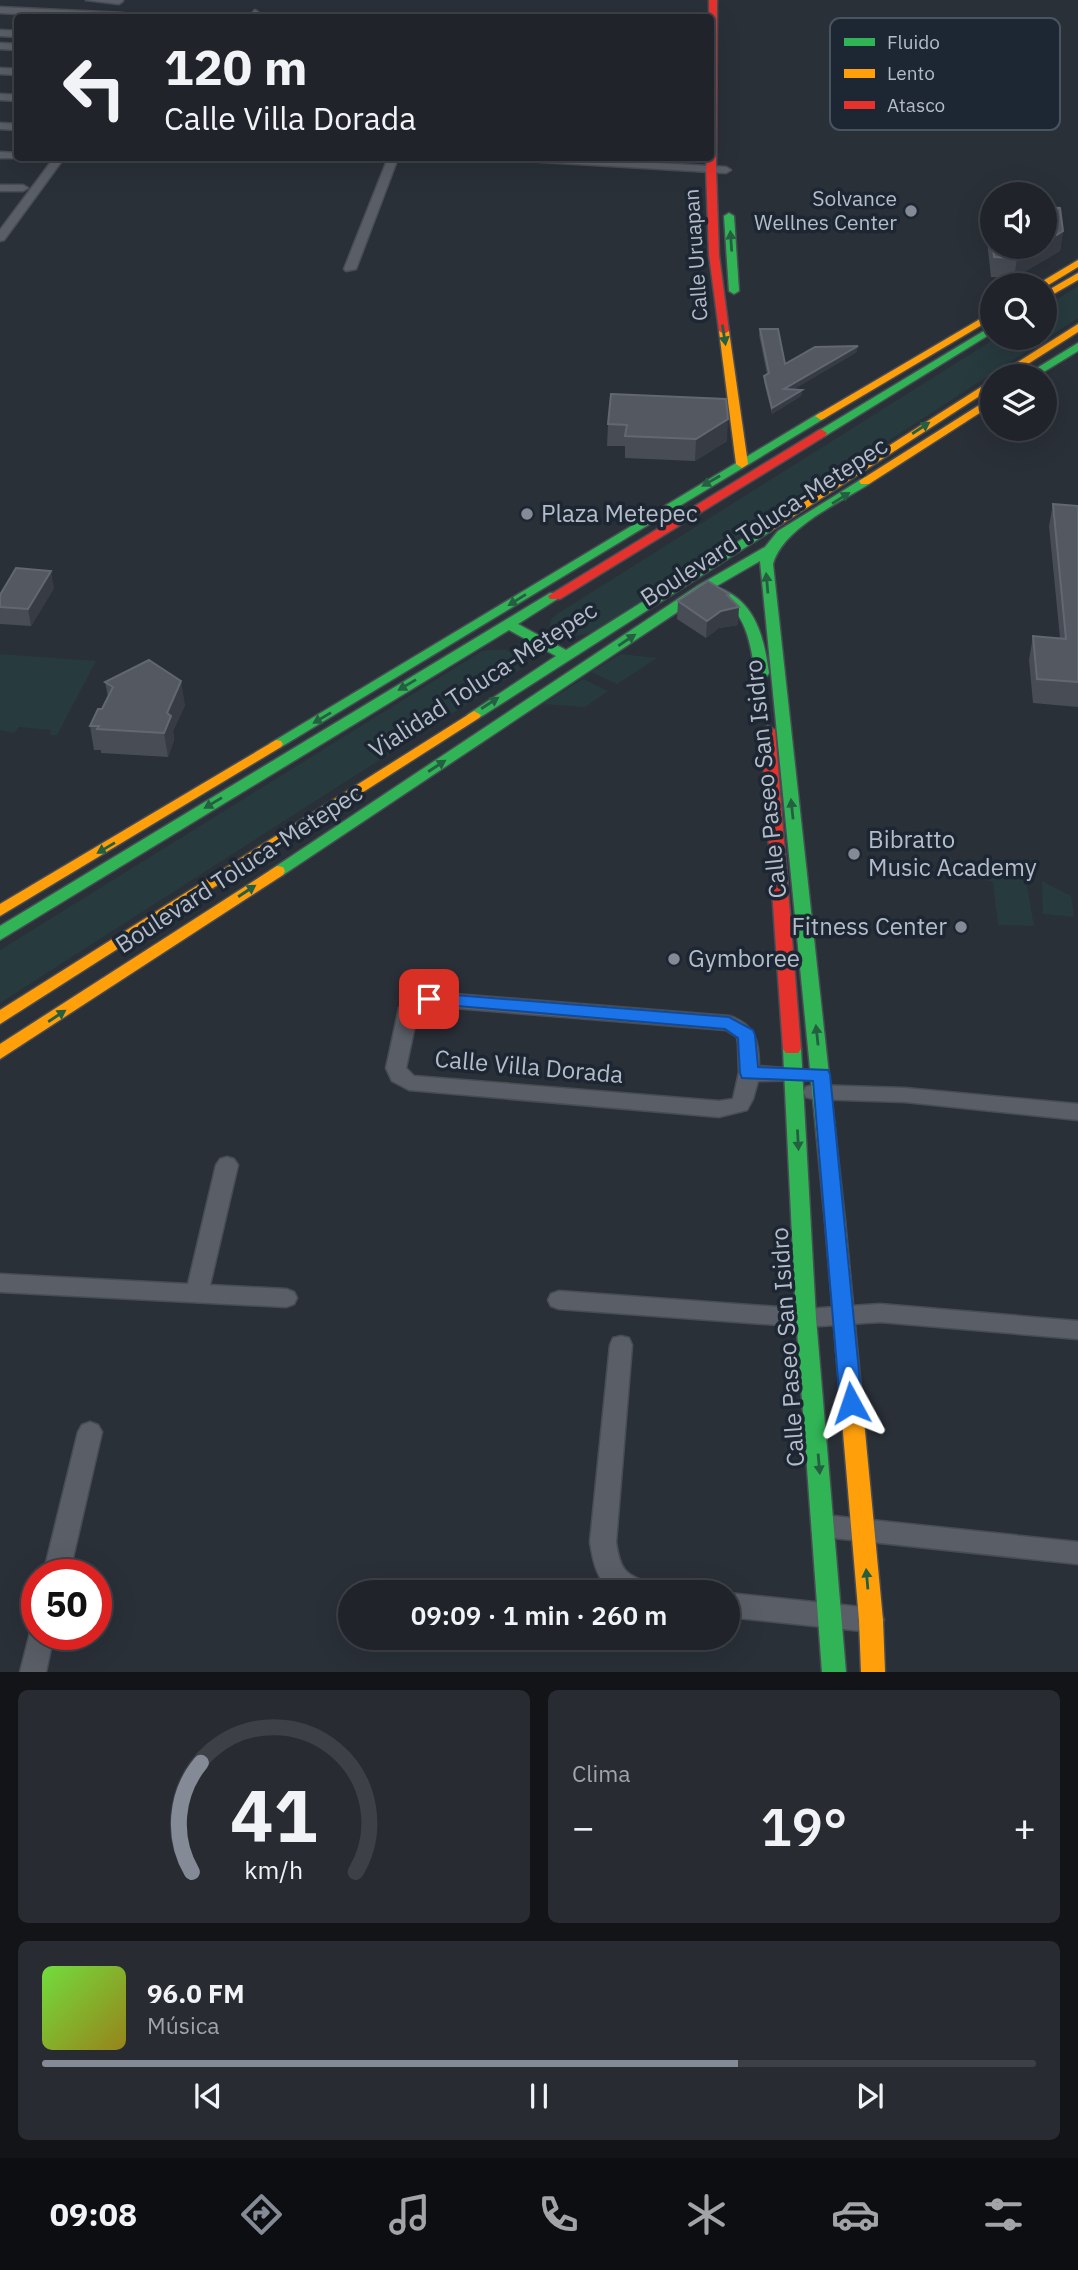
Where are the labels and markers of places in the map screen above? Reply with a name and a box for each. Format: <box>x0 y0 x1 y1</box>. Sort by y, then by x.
place label: Solvance Wellnes Center <box>754 184 897 236</box>
marker: Solvance Wellnes Center <box>903 203 919 219</box>
place label: Plaza Metepec <box>541 497 698 529</box>
marker: Plaza Metepec <box>519 506 535 522</box>
place label: Bibratto Music Academy <box>868 823 1037 883</box>
marker: Bibratto Music Academy <box>846 846 862 862</box>
place label: Fitness Center <box>791 910 947 942</box>
marker: Fitness Center <box>953 919 969 935</box>
place label: Gymboree <box>688 942 800 974</box>
marker: Gymboree <box>666 951 682 967</box>
pin <box>399 969 459 1029</box>

